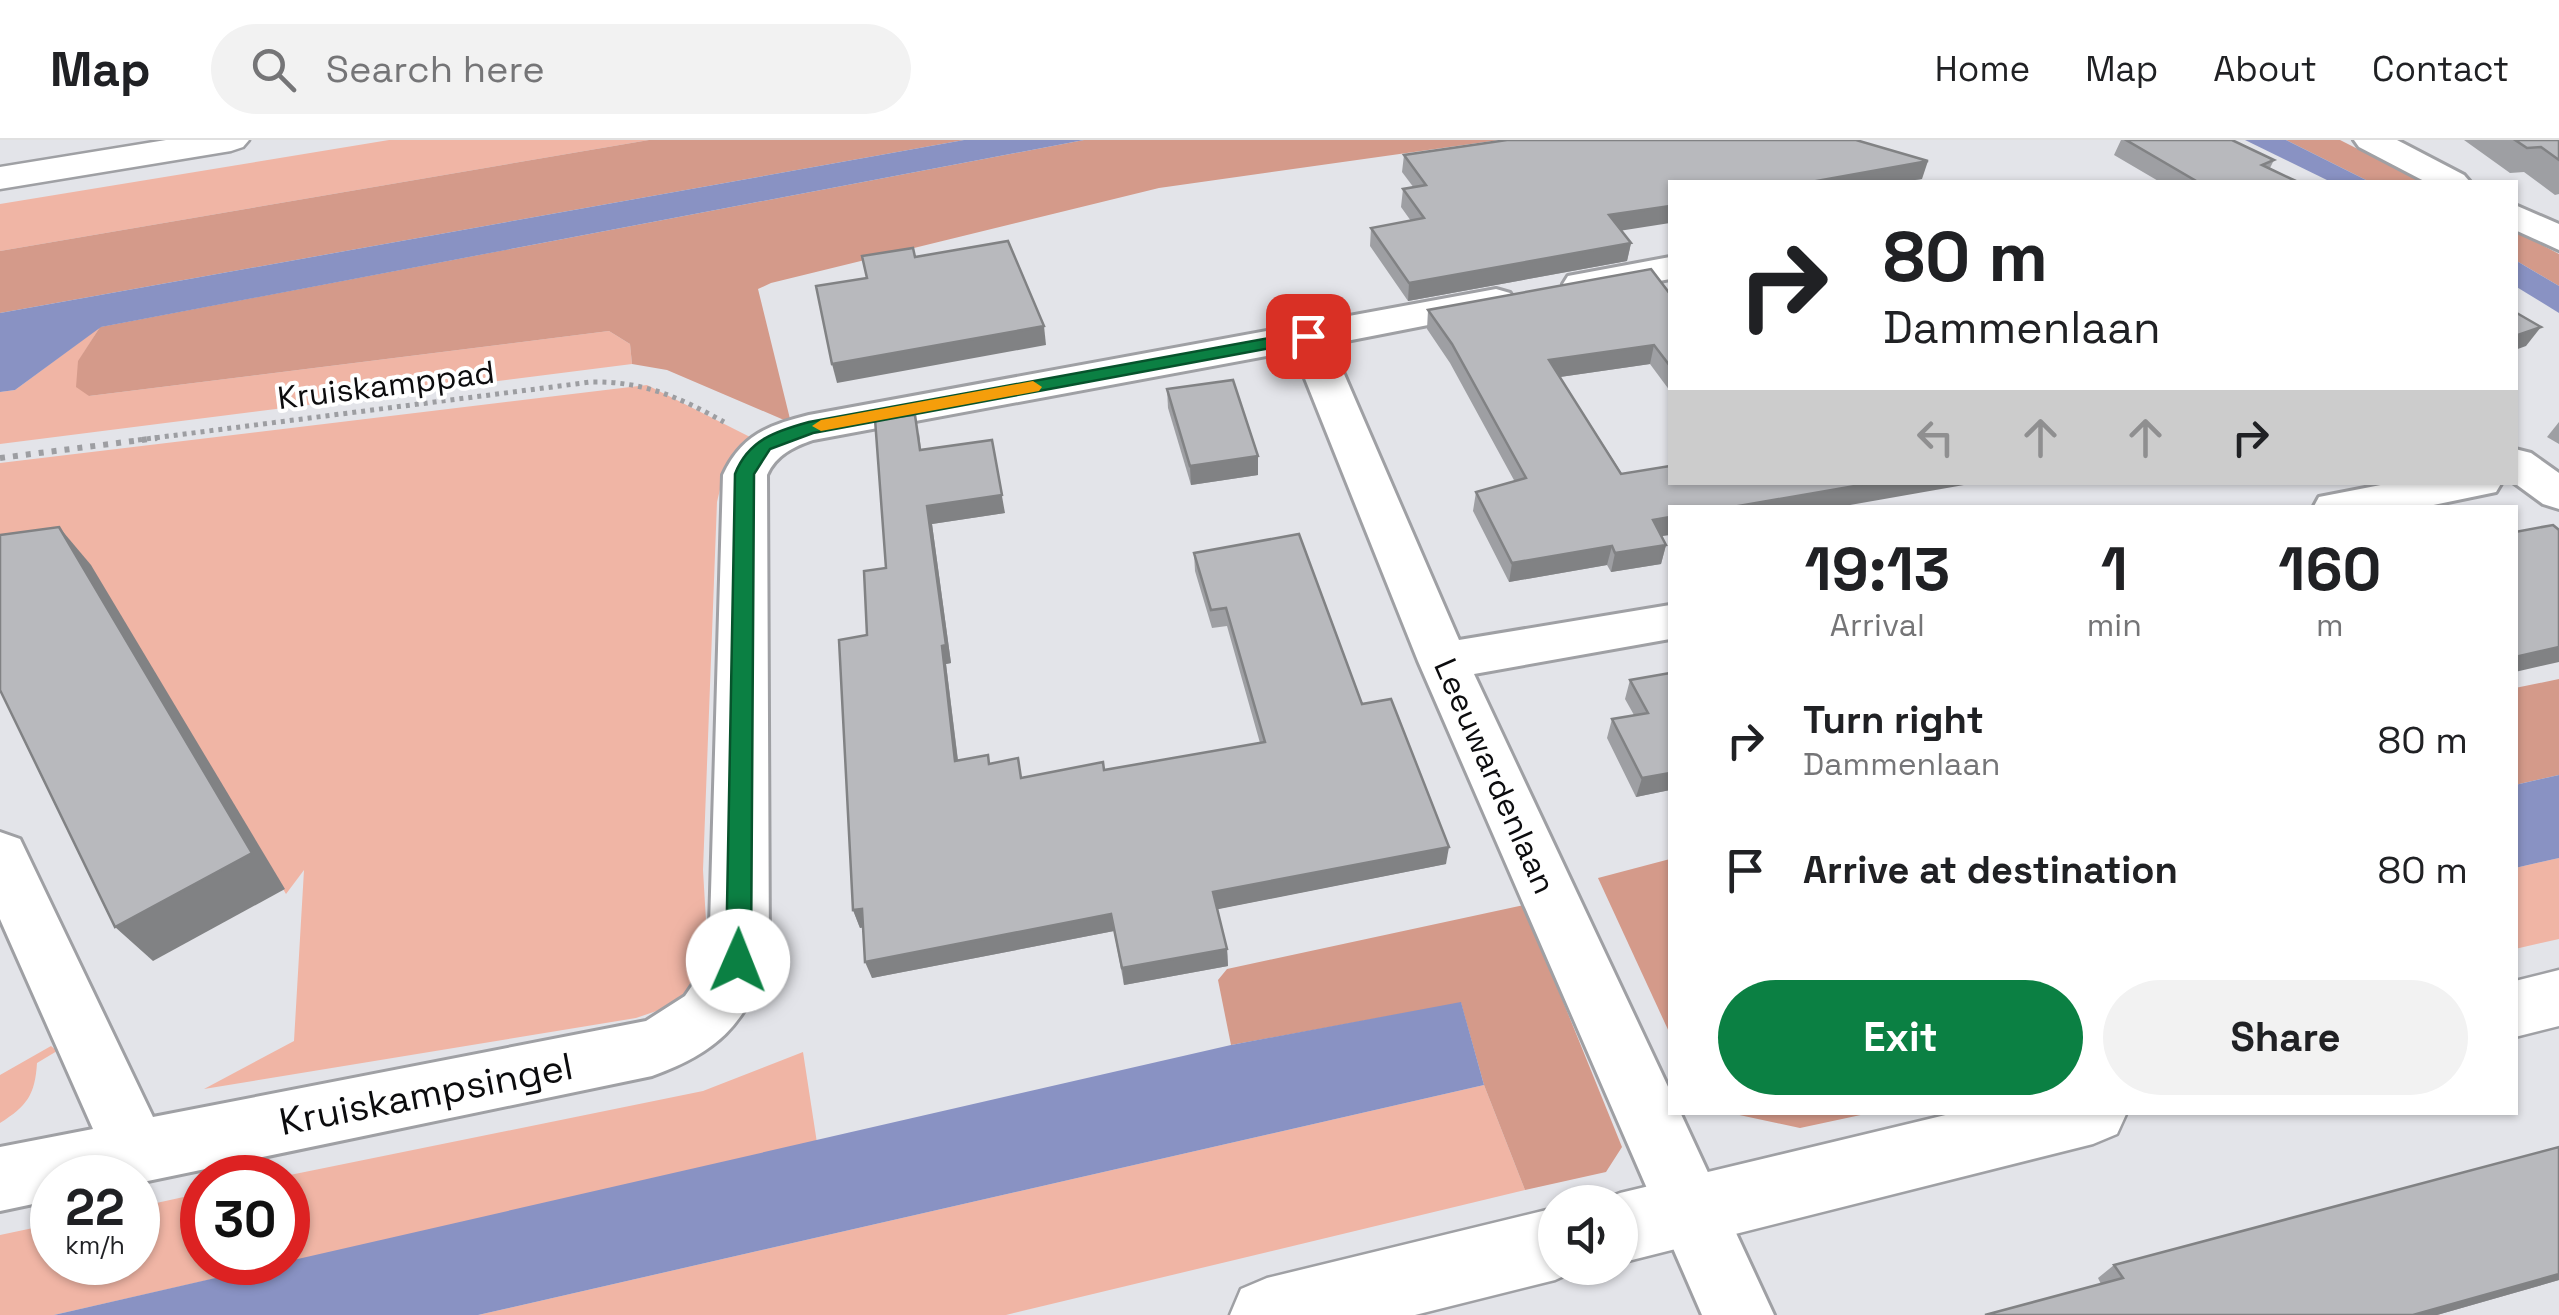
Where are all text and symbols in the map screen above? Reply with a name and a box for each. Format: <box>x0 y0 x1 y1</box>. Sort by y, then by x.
search box <box>211 24 911 114</box>
text: Map <box>50 39 151 100</box>
icon: search <box>246 42 301 97</box>
text: Search here <box>326 45 545 93</box>
text: Home <box>1935 47 2030 91</box>
text: Map <box>2085 47 2158 91</box>
text: About <box>2213 47 2317 91</box>
text: Contact <box>2372 47 2509 91</box>
text: 80 m <box>1883 212 2048 301</box>
icon: right <box>1718 220 1848 350</box>
pin <box>1266 294 1351 379</box>
text: Dammenlaan <box>1883 299 2161 356</box>
icon: arrive <box>1281 309 1336 364</box>
street label: Kruiskamppad <box>275 352 497 418</box>
icon: left <box>1908 410 1963 465</box>
icon: ahead <box>2013 410 2068 465</box>
icon: ahead <box>2118 410 2173 465</box>
icon: right <box>2223 410 2278 465</box>
text: 19:13 <box>1805 531 1950 608</box>
text: 1 <box>2101 531 2128 608</box>
text: 160 <box>2278 531 2381 608</box>
text: Arrival <box>1830 605 1925 645</box>
text: min <box>2087 605 2142 645</box>
text: m <box>2316 605 2344 645</box>
street label: Leeuwardenlaan <box>1425 652 1565 900</box>
text: Turn right <box>1803 696 1984 744</box>
icon: right <box>1718 713 1773 768</box>
text: 80 m <box>2378 716 2468 764</box>
text: Dammenlaan <box>1803 744 2000 784</box>
icon: arrive <box>1718 843 1773 898</box>
text: Arrive at destination <box>1803 846 2178 894</box>
text: 80 m <box>2378 846 2468 894</box>
position arrow <box>686 909 790 1013</box>
button: Exit <box>1718 980 2083 1095</box>
button: Share <box>2103 980 2468 1095</box>
street label: Kruiskampsingel <box>275 1042 577 1146</box>
speed limit sign: 30 <box>180 1155 310 1285</box>
text: 22 <box>65 1176 125 1240</box>
map controls <box>1538 1185 1638 1285</box>
button: sound <box>1538 1185 1638 1285</box>
text: km/h <box>65 1229 125 1261</box>

